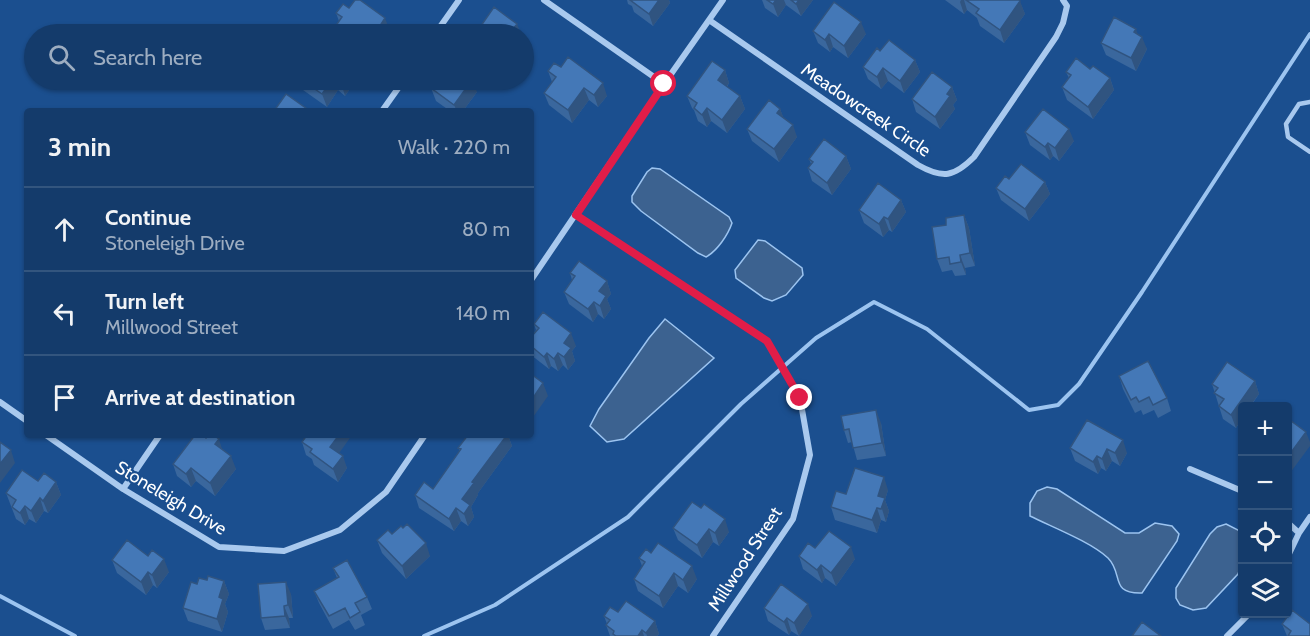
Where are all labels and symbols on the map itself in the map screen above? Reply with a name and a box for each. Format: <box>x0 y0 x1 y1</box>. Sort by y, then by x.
street label: Meadowcreek Circle <box>797 58 935 162</box>
route start <box>650 70 676 96</box>
route end <box>786 384 812 410</box>
street label: Stoneleigh Drive <box>111 456 231 540</box>
street label: Millwood Street <box>703 503 787 615</box>

